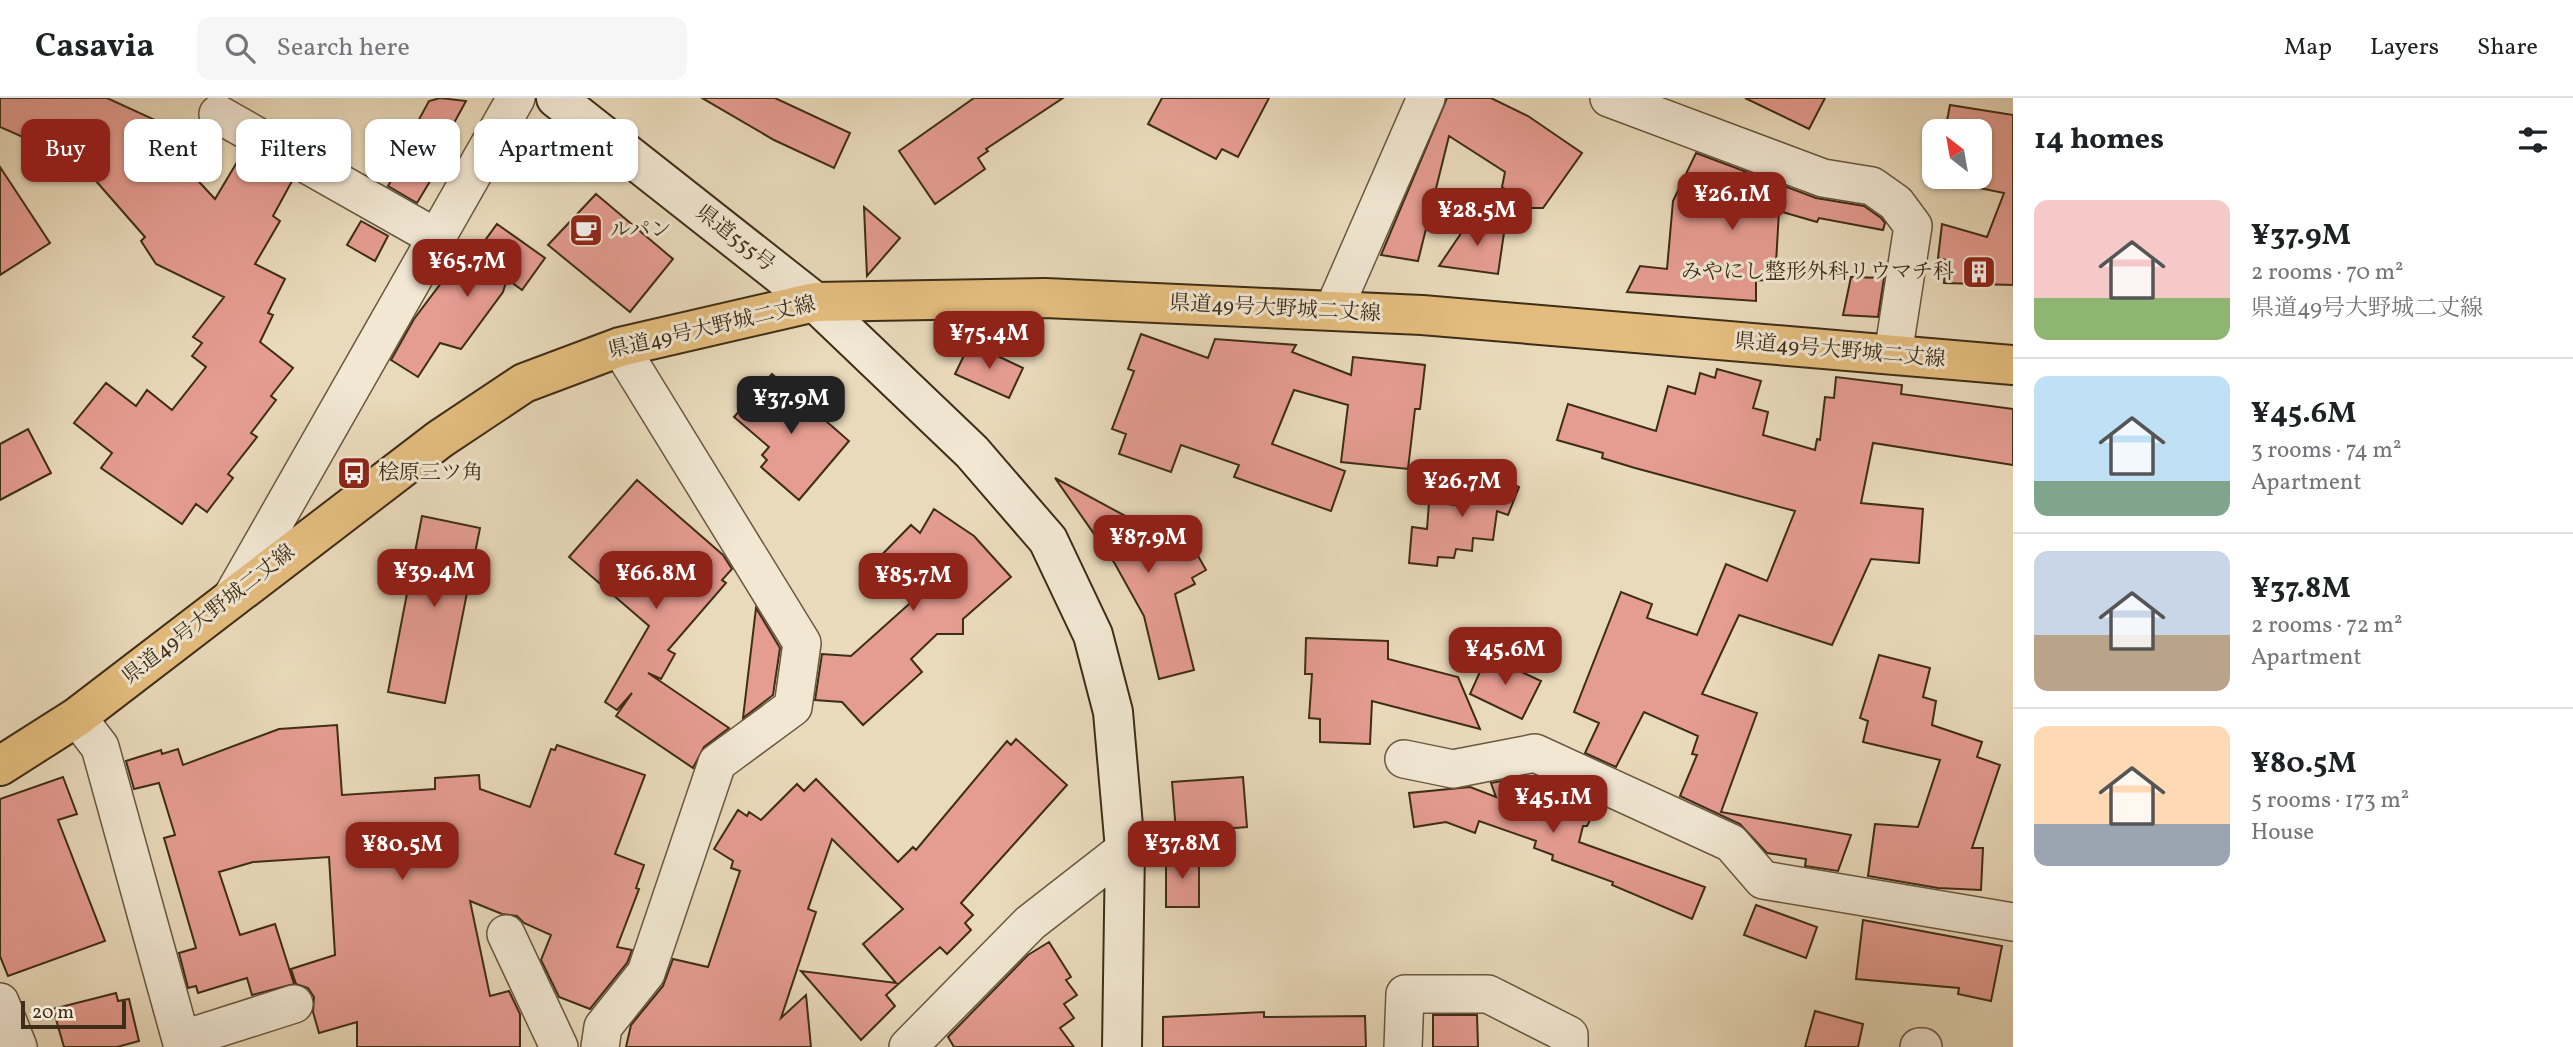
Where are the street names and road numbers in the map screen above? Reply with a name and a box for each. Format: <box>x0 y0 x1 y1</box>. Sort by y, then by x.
street label: 県道555号 <box>689 199 781 279</box>
street label: 県道49号大野城二丈線 <box>1168 289 1382 329</box>
street label: 県道49号大野城二丈線 <box>606 290 818 366</box>
street label: 県道49号大野城二丈線 <box>1733 327 1947 375</box>
street label: 県道49号大野城二丈線 <box>117 538 301 692</box>

